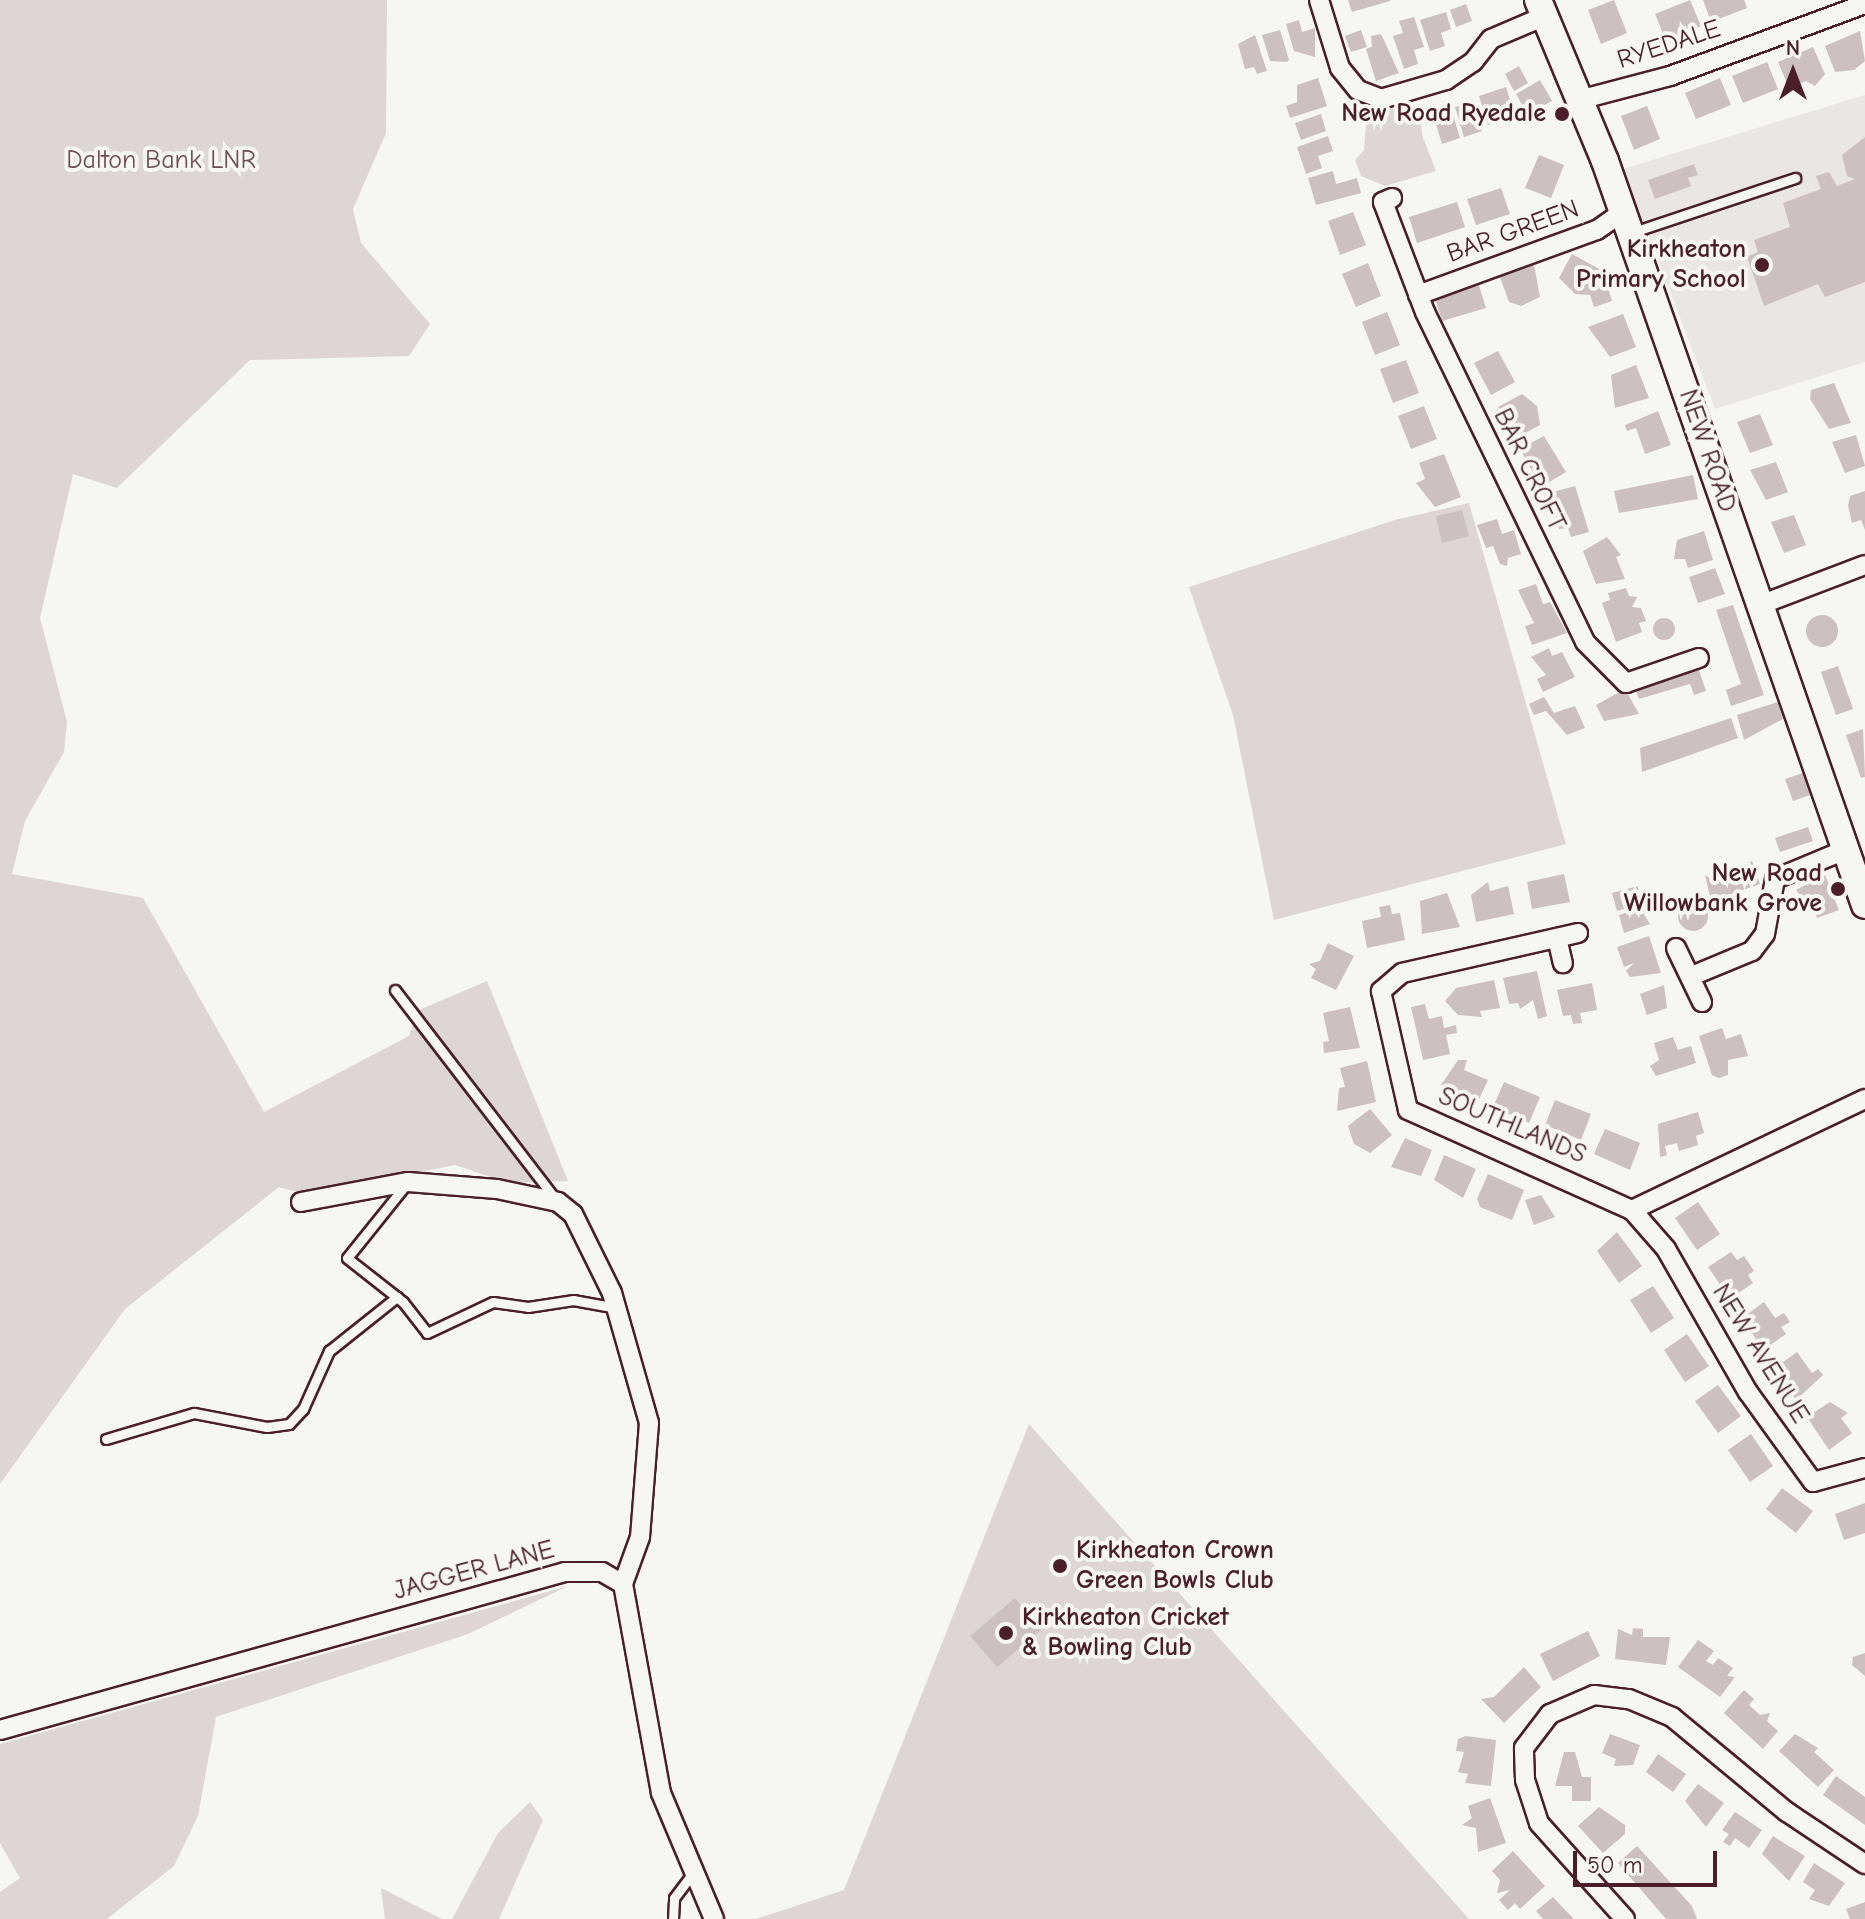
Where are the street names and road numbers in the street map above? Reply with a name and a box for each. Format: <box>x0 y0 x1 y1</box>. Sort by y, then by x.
street label: RYEDALE <box>1613 14 1725 76</box>
street label: BAR GREEN <box>1443 194 1583 270</box>
street label: NEW ROAD <box>1671 386 1743 516</box>
street label: BAR CROFT <box>1486 404 1572 536</box>
street label: SOUTHLANDS <box>1433 1081 1591 1171</box>
street label: NEW AVENUE <box>1705 1279 1815 1429</box>
street label: JAGGER LANE <box>390 1535 558 1607</box>

